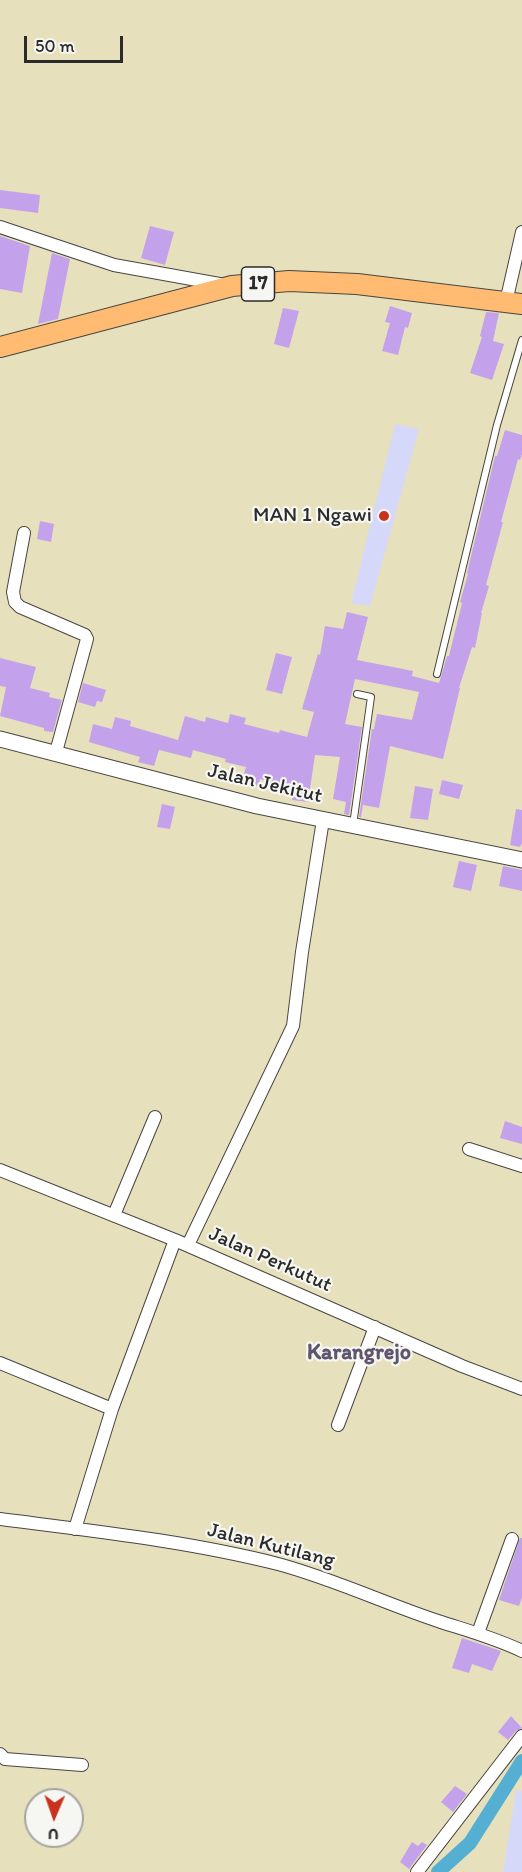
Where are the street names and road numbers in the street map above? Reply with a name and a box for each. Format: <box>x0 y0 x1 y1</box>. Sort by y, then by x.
road number: 17 <box>242 267 274 301</box>
street label: Jalan Jekitut <box>205 759 325 809</box>
street label: Jalan Perkutut <box>204 1222 336 1298</box>
street label: Jalan Kutilang <box>205 1518 337 1574</box>

